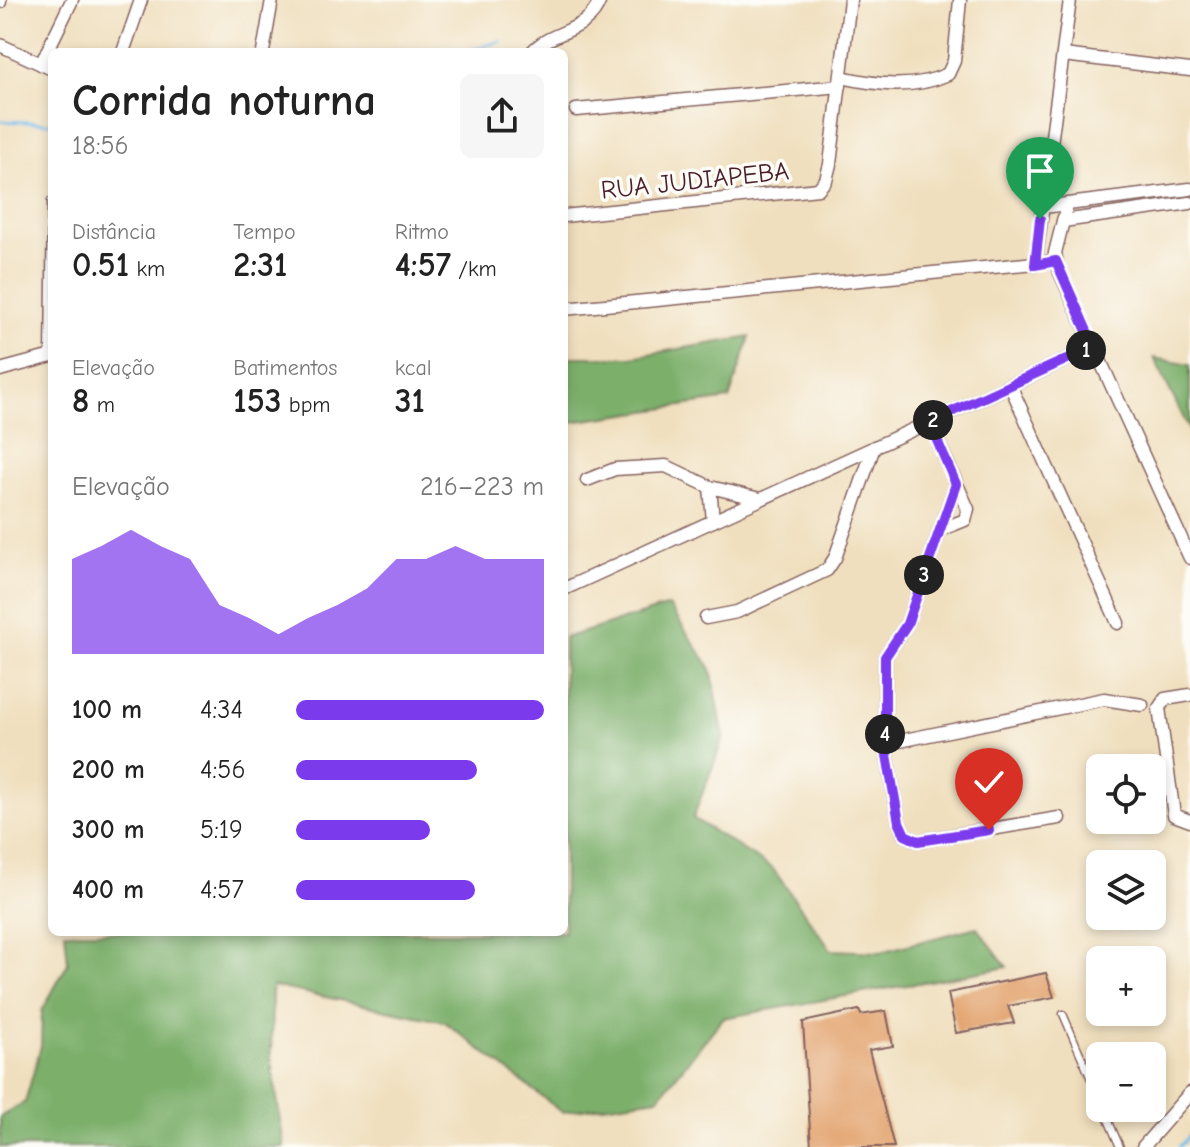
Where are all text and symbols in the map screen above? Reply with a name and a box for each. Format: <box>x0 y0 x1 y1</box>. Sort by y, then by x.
button: share <box>460 74 544 158</box>
text: Corrida noturna <box>72 75 376 126</box>
text: 18:56 <box>72 131 129 161</box>
pin <box>1006 137 1074 219</box>
icon: arrive <box>1018 149 1062 193</box>
street label: RUA JUDIAPEBA <box>599 156 791 206</box>
text: Distância <box>72 219 156 245</box>
text: Tempo <box>233 219 296 245</box>
text: Ritmo <box>395 219 449 245</box>
text: 0.51 <box>72 245 129 285</box>
text: 2:31 <box>233 245 287 285</box>
text: 4:57 <box>395 245 451 285</box>
text: km <box>129 256 165 282</box>
text: /km <box>451 256 497 282</box>
pin: 1 <box>1066 330 1106 370</box>
text: 1 <box>1082 337 1090 363</box>
text: Elevação <box>72 355 155 381</box>
text: Batimentos <box>233 355 337 381</box>
text: kcal <box>395 355 432 381</box>
text: 8 <box>72 381 89 421</box>
text: 153 <box>233 381 282 421</box>
text: 31 <box>395 381 425 421</box>
text: m <box>89 392 115 418</box>
text: bpm <box>282 392 331 418</box>
pin: 2 <box>913 400 953 440</box>
text: 2 <box>928 407 938 433</box>
text: Elevação <box>72 472 170 502</box>
text: 216–223 m <box>420 472 544 502</box>
pin: 3 <box>904 555 944 595</box>
text: 3 <box>919 562 929 588</box>
text: 100 m <box>72 695 142 725</box>
text: 4:34 <box>200 695 243 725</box>
pin: 4 <box>865 714 905 754</box>
text: 4 <box>880 721 890 747</box>
pin <box>955 748 1023 830</box>
map controls <box>1086 754 1166 1122</box>
button: locate <box>1086 754 1166 834</box>
text: 200 m <box>72 755 145 785</box>
text: 4:56 <box>200 755 245 785</box>
icon: check <box>967 760 1011 804</box>
text: 300 m <box>72 815 145 845</box>
text: 5:19 <box>200 815 243 845</box>
button: layers <box>1086 850 1166 930</box>
text: 400 m <box>72 875 144 905</box>
text: 4:57 <box>200 875 244 905</box>
button: + <box>1086 946 1166 1026</box>
button: − <box>1086 1042 1166 1122</box>

